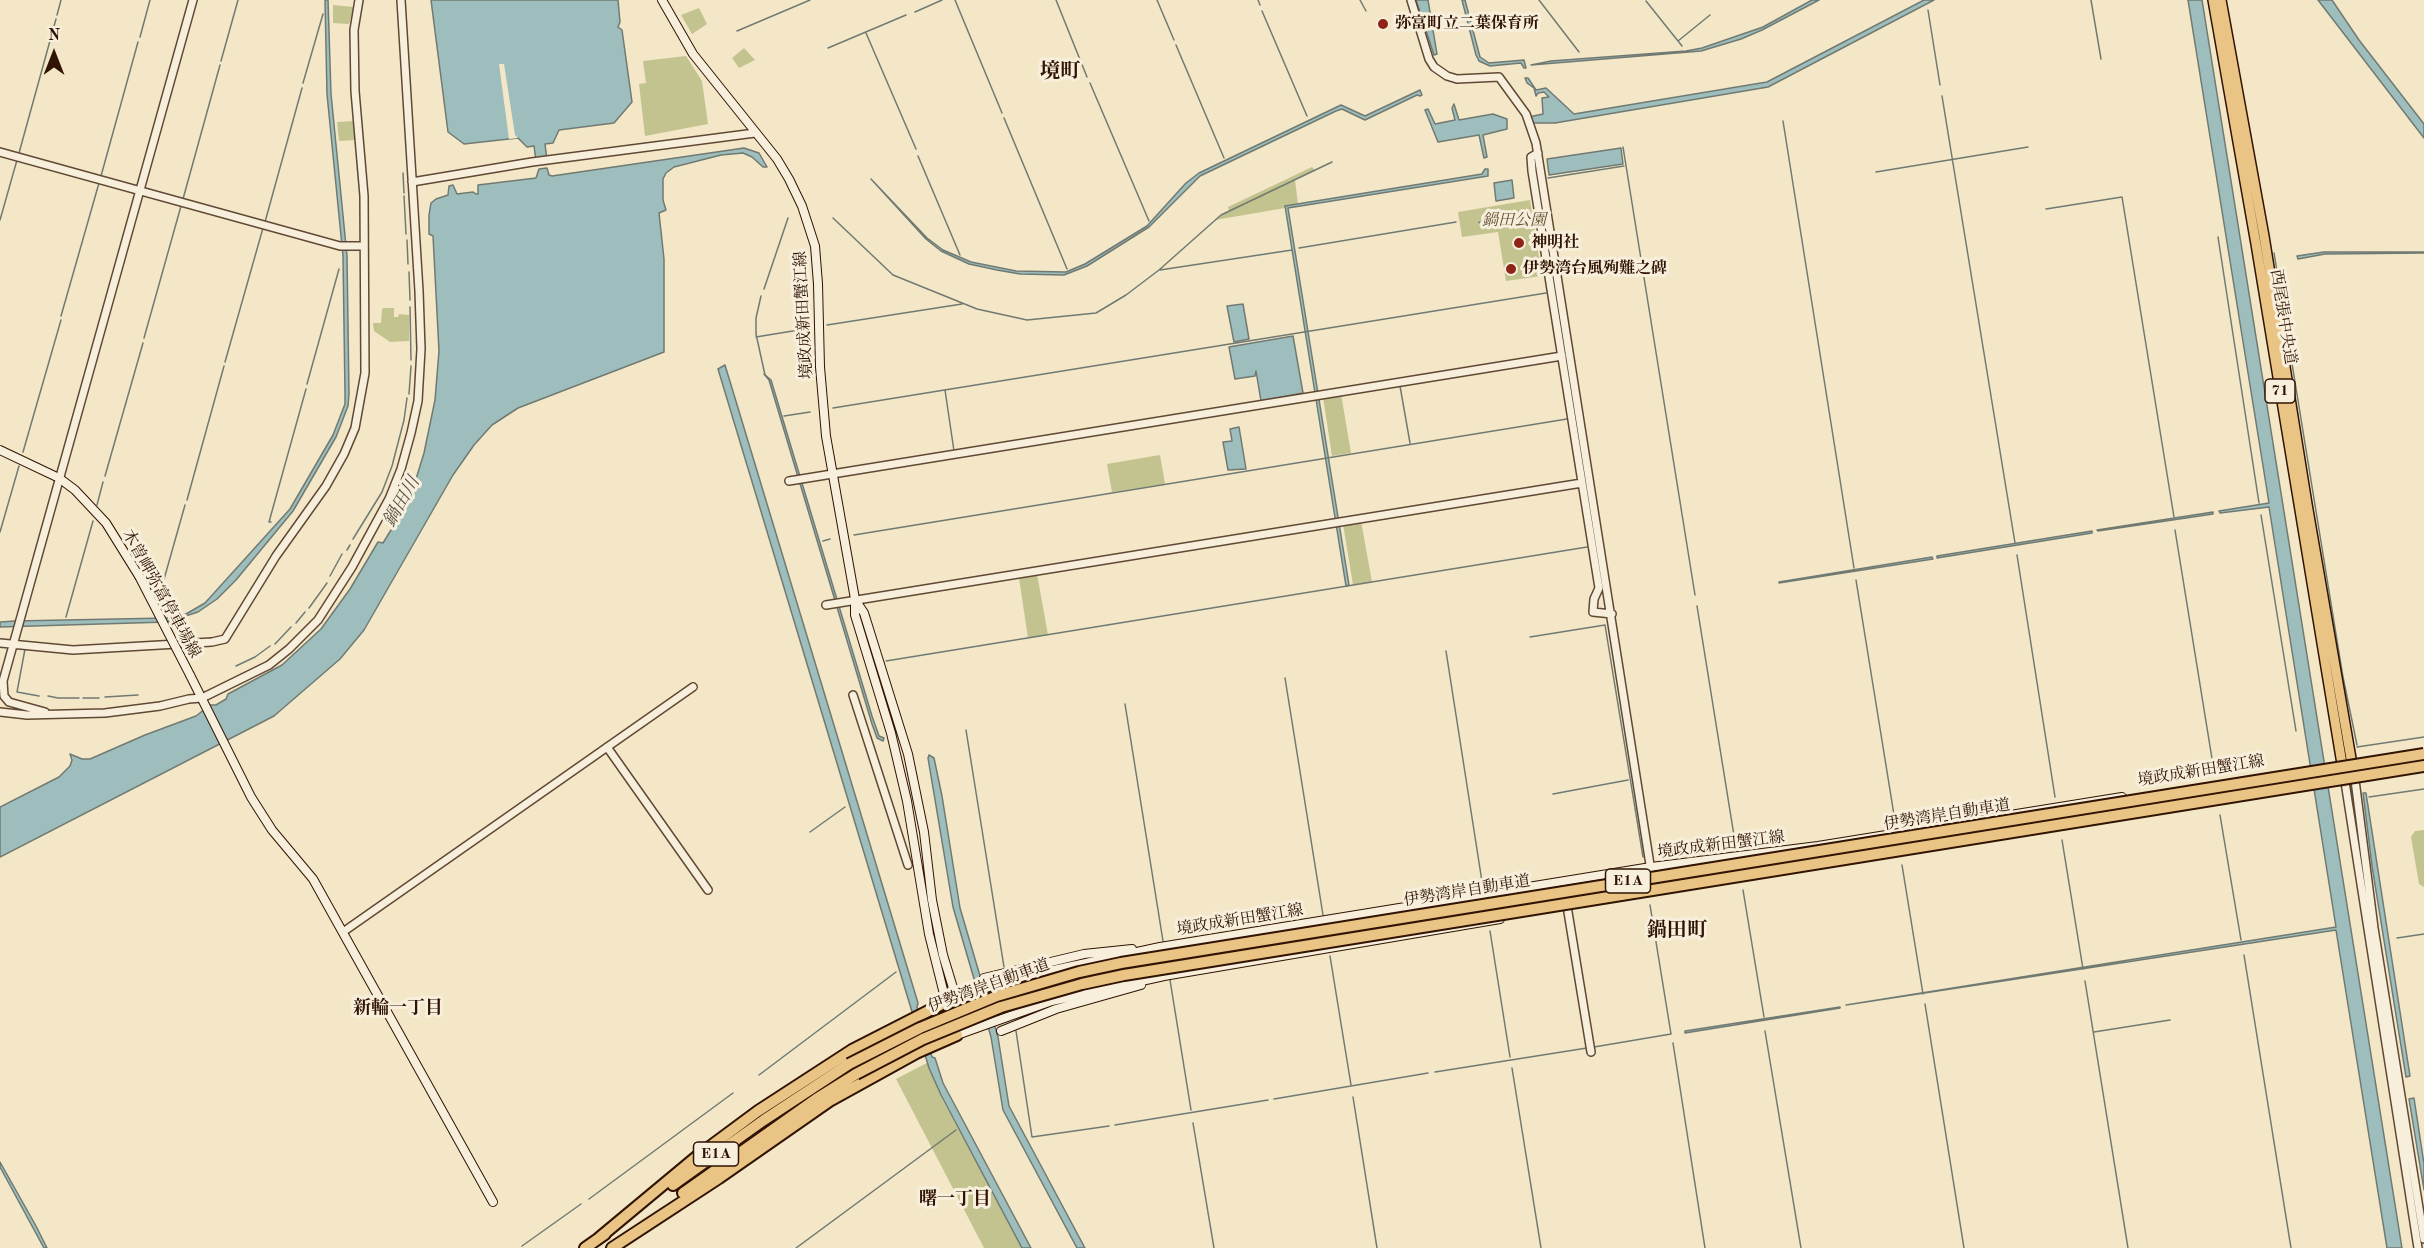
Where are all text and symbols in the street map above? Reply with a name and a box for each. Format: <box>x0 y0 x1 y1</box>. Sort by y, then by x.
place label: 弥富町立二葉保育所 <box>1395 14 1539 34</box>
marker: 弥富町立二葉保育所 <box>1376 17 1390 31</box>
north arrow <box>24 24 84 84</box>
text: N <box>48 28 60 44</box>
district label: 境町 <box>1040 60 1080 84</box>
park label: 鍋田公園 <box>1482 211 1546 231</box>
place label: 神明社 <box>1531 233 1579 253</box>
marker: 神明社 <box>1512 236 1526 250</box>
street label: 境政成新田蟹江線 <box>791 251 817 379</box>
place label: 伊勢湾台風殉難之碑 <box>1523 259 1667 279</box>
marker: 伊勢湾台風殉難之碑 <box>1504 262 1518 276</box>
street label: 西尾張中央道 <box>2266 268 2300 366</box>
road number: 71 <box>2265 379 2295 403</box>
water label: 鍋田川 <box>379 473 425 531</box>
street label: 木曽岬弥富停車場線 <box>118 526 204 662</box>
street label: 境政成新田蟹江線 <box>2136 752 2266 790</box>
street label: 伊勢湾岸自動車道 <box>1882 796 2012 834</box>
street label: 境政成新田蟹江線 <box>1656 828 1786 862</box>
road number: E1A <box>1606 869 1650 893</box>
street label: 伊勢湾岸自動車道 <box>1402 872 1532 910</box>
street label: 境政成新田蟹江線 <box>1175 901 1305 939</box>
district label: 鍋田町 <box>1647 919 1707 943</box>
street label: 伊勢湾岸自動車道 <box>926 955 1052 1017</box>
district label: 新輪一丁目 <box>353 997 443 1019</box>
road number: E1A <box>694 1142 738 1166</box>
district label: 曙一丁目 <box>919 1188 991 1210</box>

